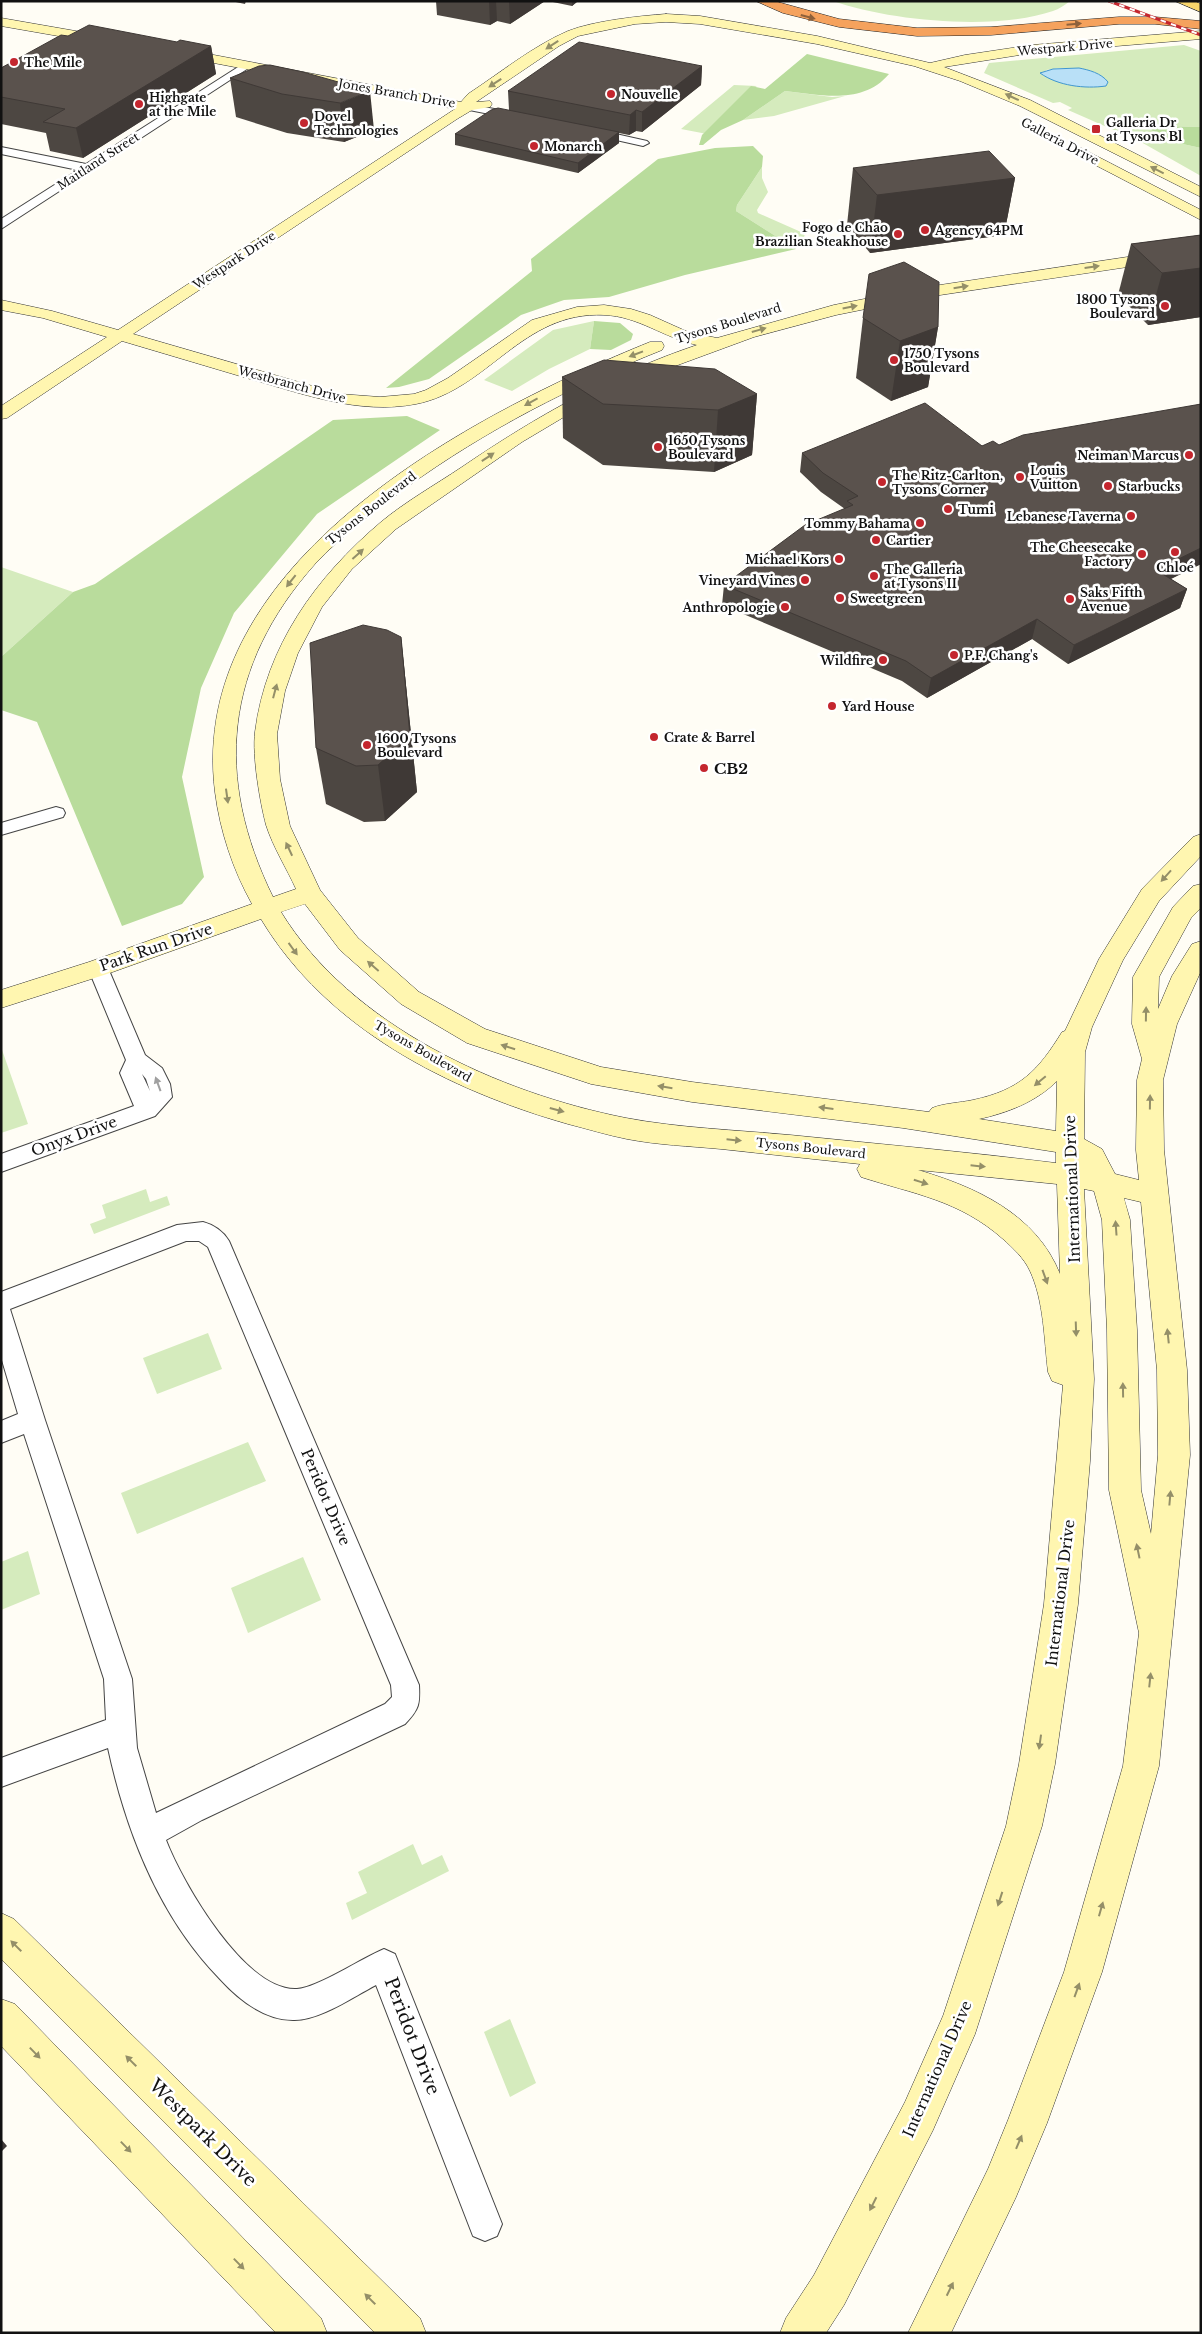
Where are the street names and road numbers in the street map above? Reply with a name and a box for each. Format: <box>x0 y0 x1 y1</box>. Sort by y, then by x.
street label: Westpark Drive <box>1016 35 1113 59</box>
street label: Jones Branch Drive <box>335 75 457 111</box>
street label: Galleria Drive <box>1019 114 1102 168</box>
street label: Maitland Street <box>54 129 142 193</box>
street label: Westpark Drive <box>189 228 278 293</box>
street label: Tysons Boulevard <box>673 300 783 346</box>
street label: Westbranch Drive <box>235 362 348 406</box>
street label: Tysons Boulevard <box>323 468 419 548</box>
street label: Park Run Drive <box>97 919 215 975</box>
street label: Tysons Boulevard <box>372 1017 474 1085</box>
street label: Onyx Drive <box>28 1112 120 1160</box>
street label: International Drive <box>1060 1115 1084 1263</box>
street label: Tysons Boulevard <box>756 1135 866 1161</box>
street label: Peridot Drive <box>297 1446 355 1548</box>
street label: International Drive <box>1042 1518 1078 1668</box>
street label: Peridot Drive <box>379 1974 445 2098</box>
street label: International Drive <box>898 1998 976 2140</box>
street label: Westpark Drive <box>144 2074 261 2191</box>

